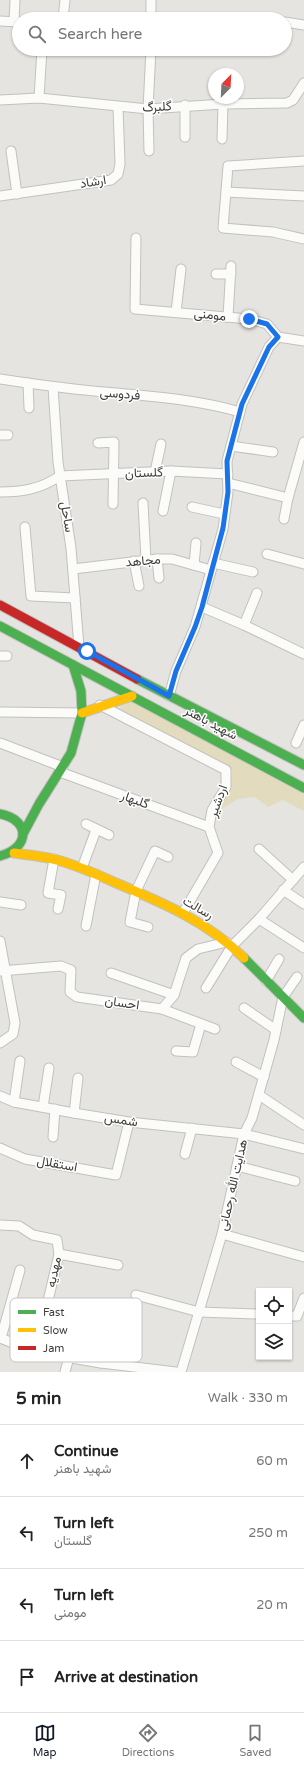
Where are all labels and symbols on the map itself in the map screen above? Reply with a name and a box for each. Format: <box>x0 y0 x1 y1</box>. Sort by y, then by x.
north arrow <box>208 68 244 104</box>
street label: گلبرگ <box>142 98 172 116</box>
street label: ارشاد <box>79 172 107 192</box>
street label: مومنی <box>193 305 227 325</box>
route end <box>240 310 258 328</box>
street label: فردوسی <box>99 384 141 404</box>
street label: گلستان <box>125 464 164 482</box>
street label: ساحل <box>57 500 77 534</box>
street label: مجاهد <box>125 551 161 571</box>
route start <box>78 642 96 660</box>
street label: شهید باهنر <box>181 702 240 744</box>
street label: اردشیر <box>204 783 231 820</box>
street label: گلبهار <box>118 787 151 813</box>
street label: رسالت <box>180 893 216 923</box>
street label: احسان <box>104 993 140 1013</box>
street label: شمس <box>103 1110 139 1130</box>
street label: هدایت الله رحمانی <box>215 1138 251 1232</box>
street label: استقلال <box>35 1153 79 1175</box>
street label: مهدیه <box>43 1255 65 1289</box>
legend <box>10 1298 142 1362</box>
text: Fast <box>43 1306 64 1319</box>
text: Slow <box>43 1324 68 1337</box>
text: Jam <box>43 1342 64 1355</box>

